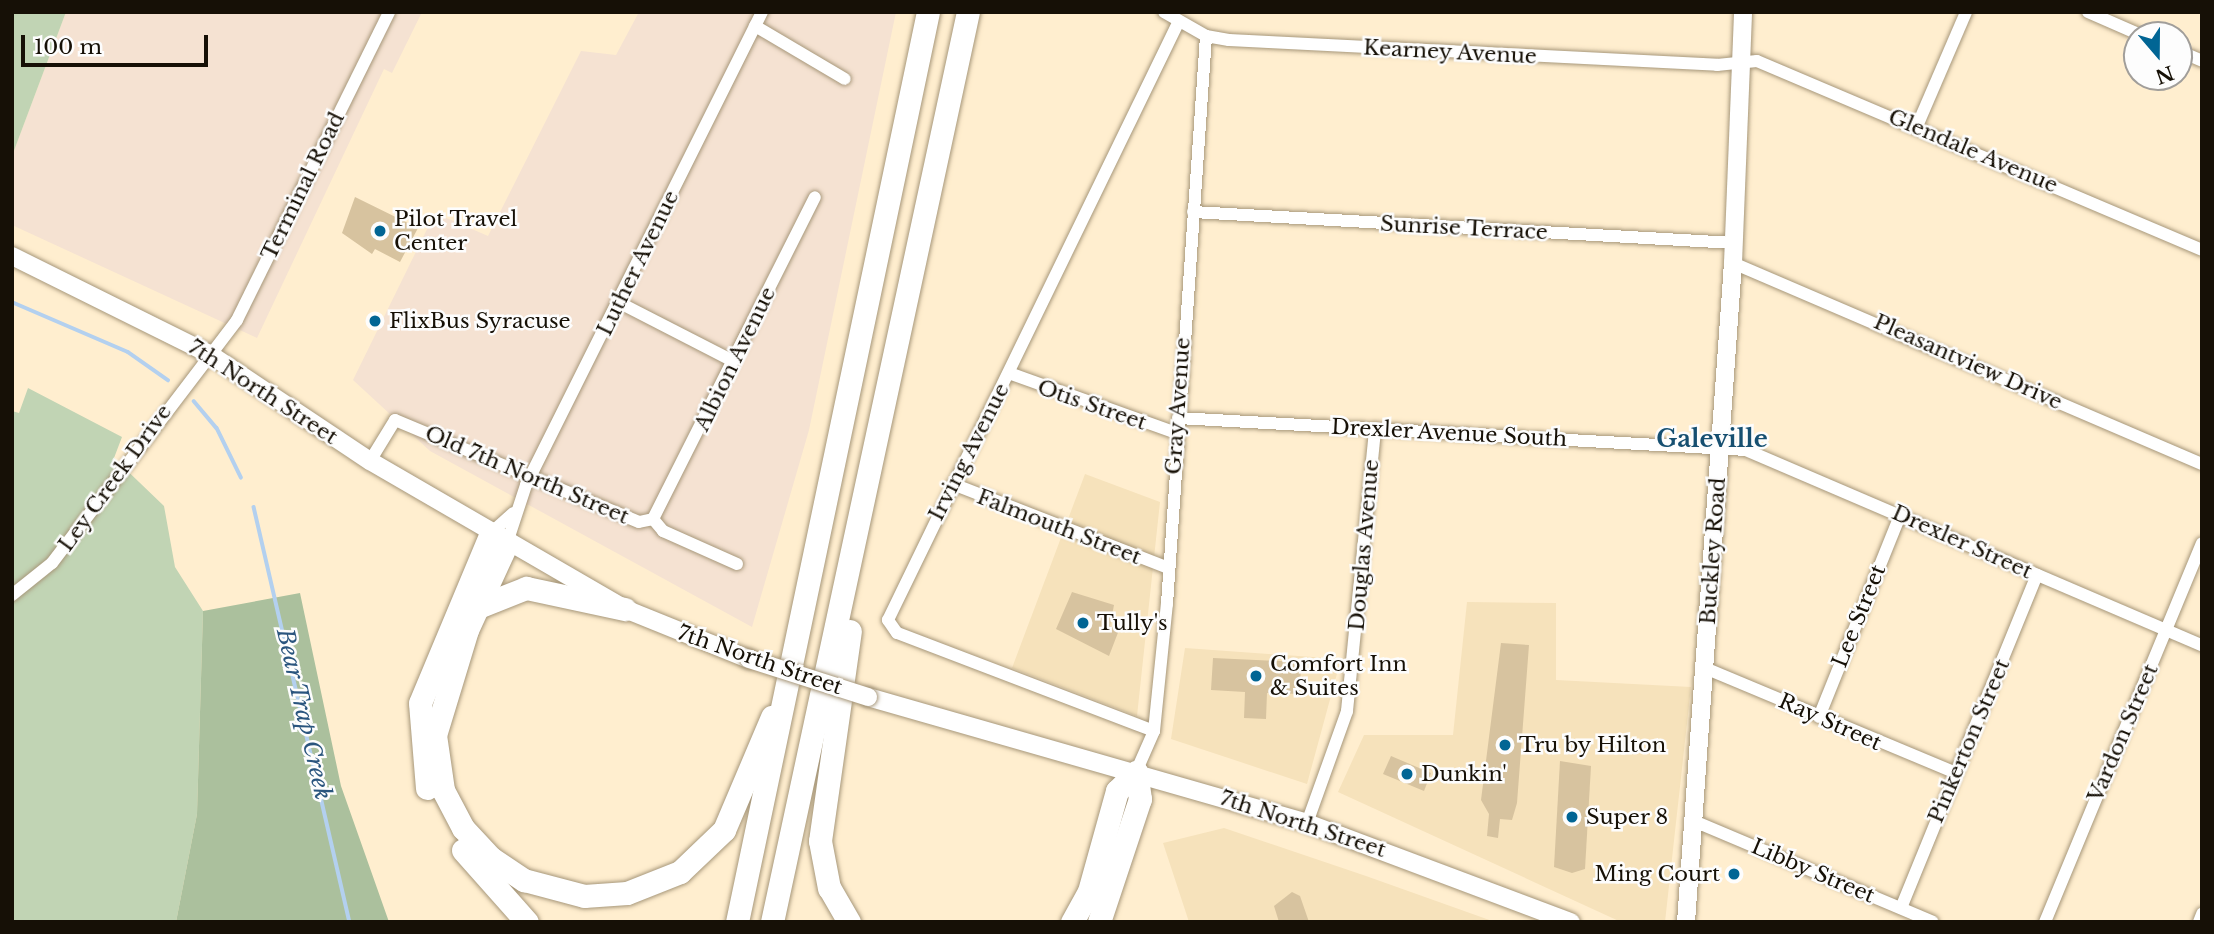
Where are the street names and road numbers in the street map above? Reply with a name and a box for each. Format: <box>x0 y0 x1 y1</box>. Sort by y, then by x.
street label: Kearney Avenue <box>1362 35 1538 69</box>
street label: Glendale Avenue <box>1884 104 2062 198</box>
street label: Terminal Road <box>256 108 350 264</box>
street label: Luther Avenue <box>592 186 684 340</box>
street label: Sunrise Terrace <box>1379 211 1549 245</box>
street label: Albion Avenue <box>689 282 781 436</box>
street label: Pleasantview Drive <box>1870 309 2066 415</box>
street label: 7th North Street <box>184 334 342 450</box>
street label: Gray Avenue <box>1161 336 1195 476</box>
street label: Otis Street <box>1034 375 1150 435</box>
street label: Irving Avenue <box>923 379 1015 525</box>
street label: Ley Creek Drive <box>53 399 177 557</box>
street label: Drexler Avenue South <box>1330 414 1568 452</box>
street label: Old 7th North Street <box>421 421 633 529</box>
street label: Douglas Avenue <box>1344 458 1384 632</box>
street label: Buckley Road <box>1695 476 1731 626</box>
street label: Falmouth Street <box>973 484 1145 570</box>
street label: Drexler Street <box>1888 500 2036 584</box>
street label: Lee Street <box>1827 561 1891 671</box>
street label: 7th North Street <box>674 620 846 700</box>
street label: Pinkerton Street <box>1923 655 2015 827</box>
street label: Vardon Street <box>2083 660 2163 806</box>
street label: Ray Street <box>1774 688 1886 756</box>
street label: 7th North Street <box>1217 785 1389 863</box>
street label: Libby Street <box>1747 834 1879 908</box>

